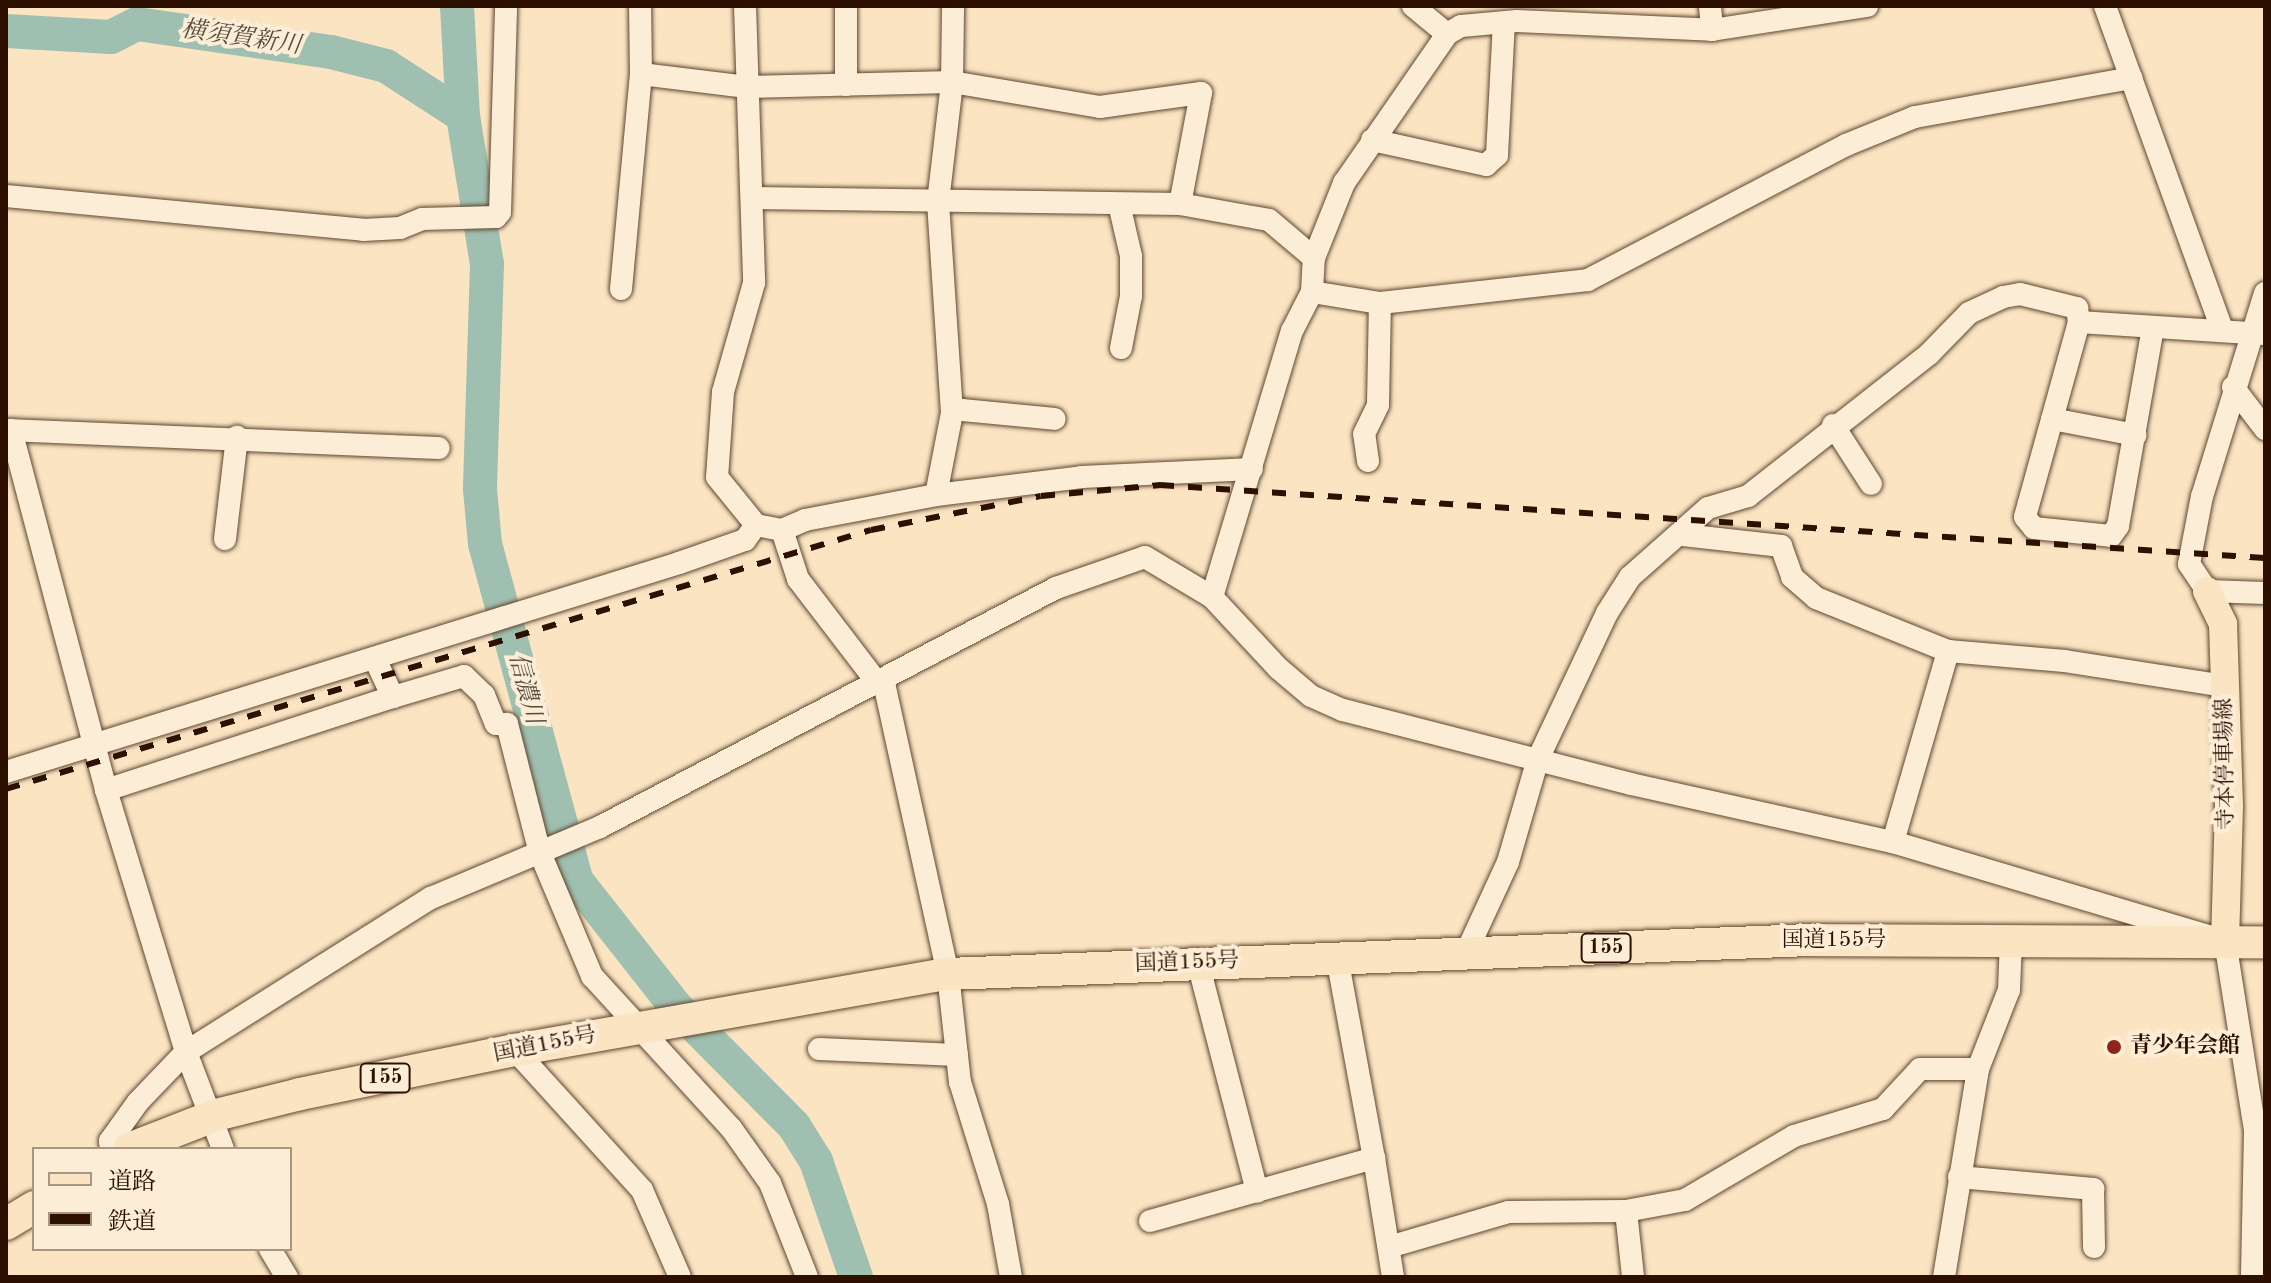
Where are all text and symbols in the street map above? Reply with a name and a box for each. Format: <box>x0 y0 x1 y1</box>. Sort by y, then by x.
water label: 横須賀新川 <box>180 16 302 62</box>
water label: 信濃川 <box>501 650 547 728</box>
street label: 寺本停車場線 <box>2212 698 2240 830</box>
street label: 国道155号 <box>1782 928 1886 954</box>
road number: 155 <box>1580 932 1632 964</box>
street label: 国道155号 <box>1134 948 1240 978</box>
street label: 国道155号 <box>491 1022 599 1068</box>
place label: 青少年会館 <box>2130 1034 2240 1060</box>
marker: 青少年会館 <box>2105 1038 2123 1056</box>
road number: 155 <box>359 1062 411 1094</box>
legend <box>32 1147 292 1251</box>
text: 道路 <box>108 1171 156 1195</box>
text: 鉄道 <box>108 1211 156 1235</box>

